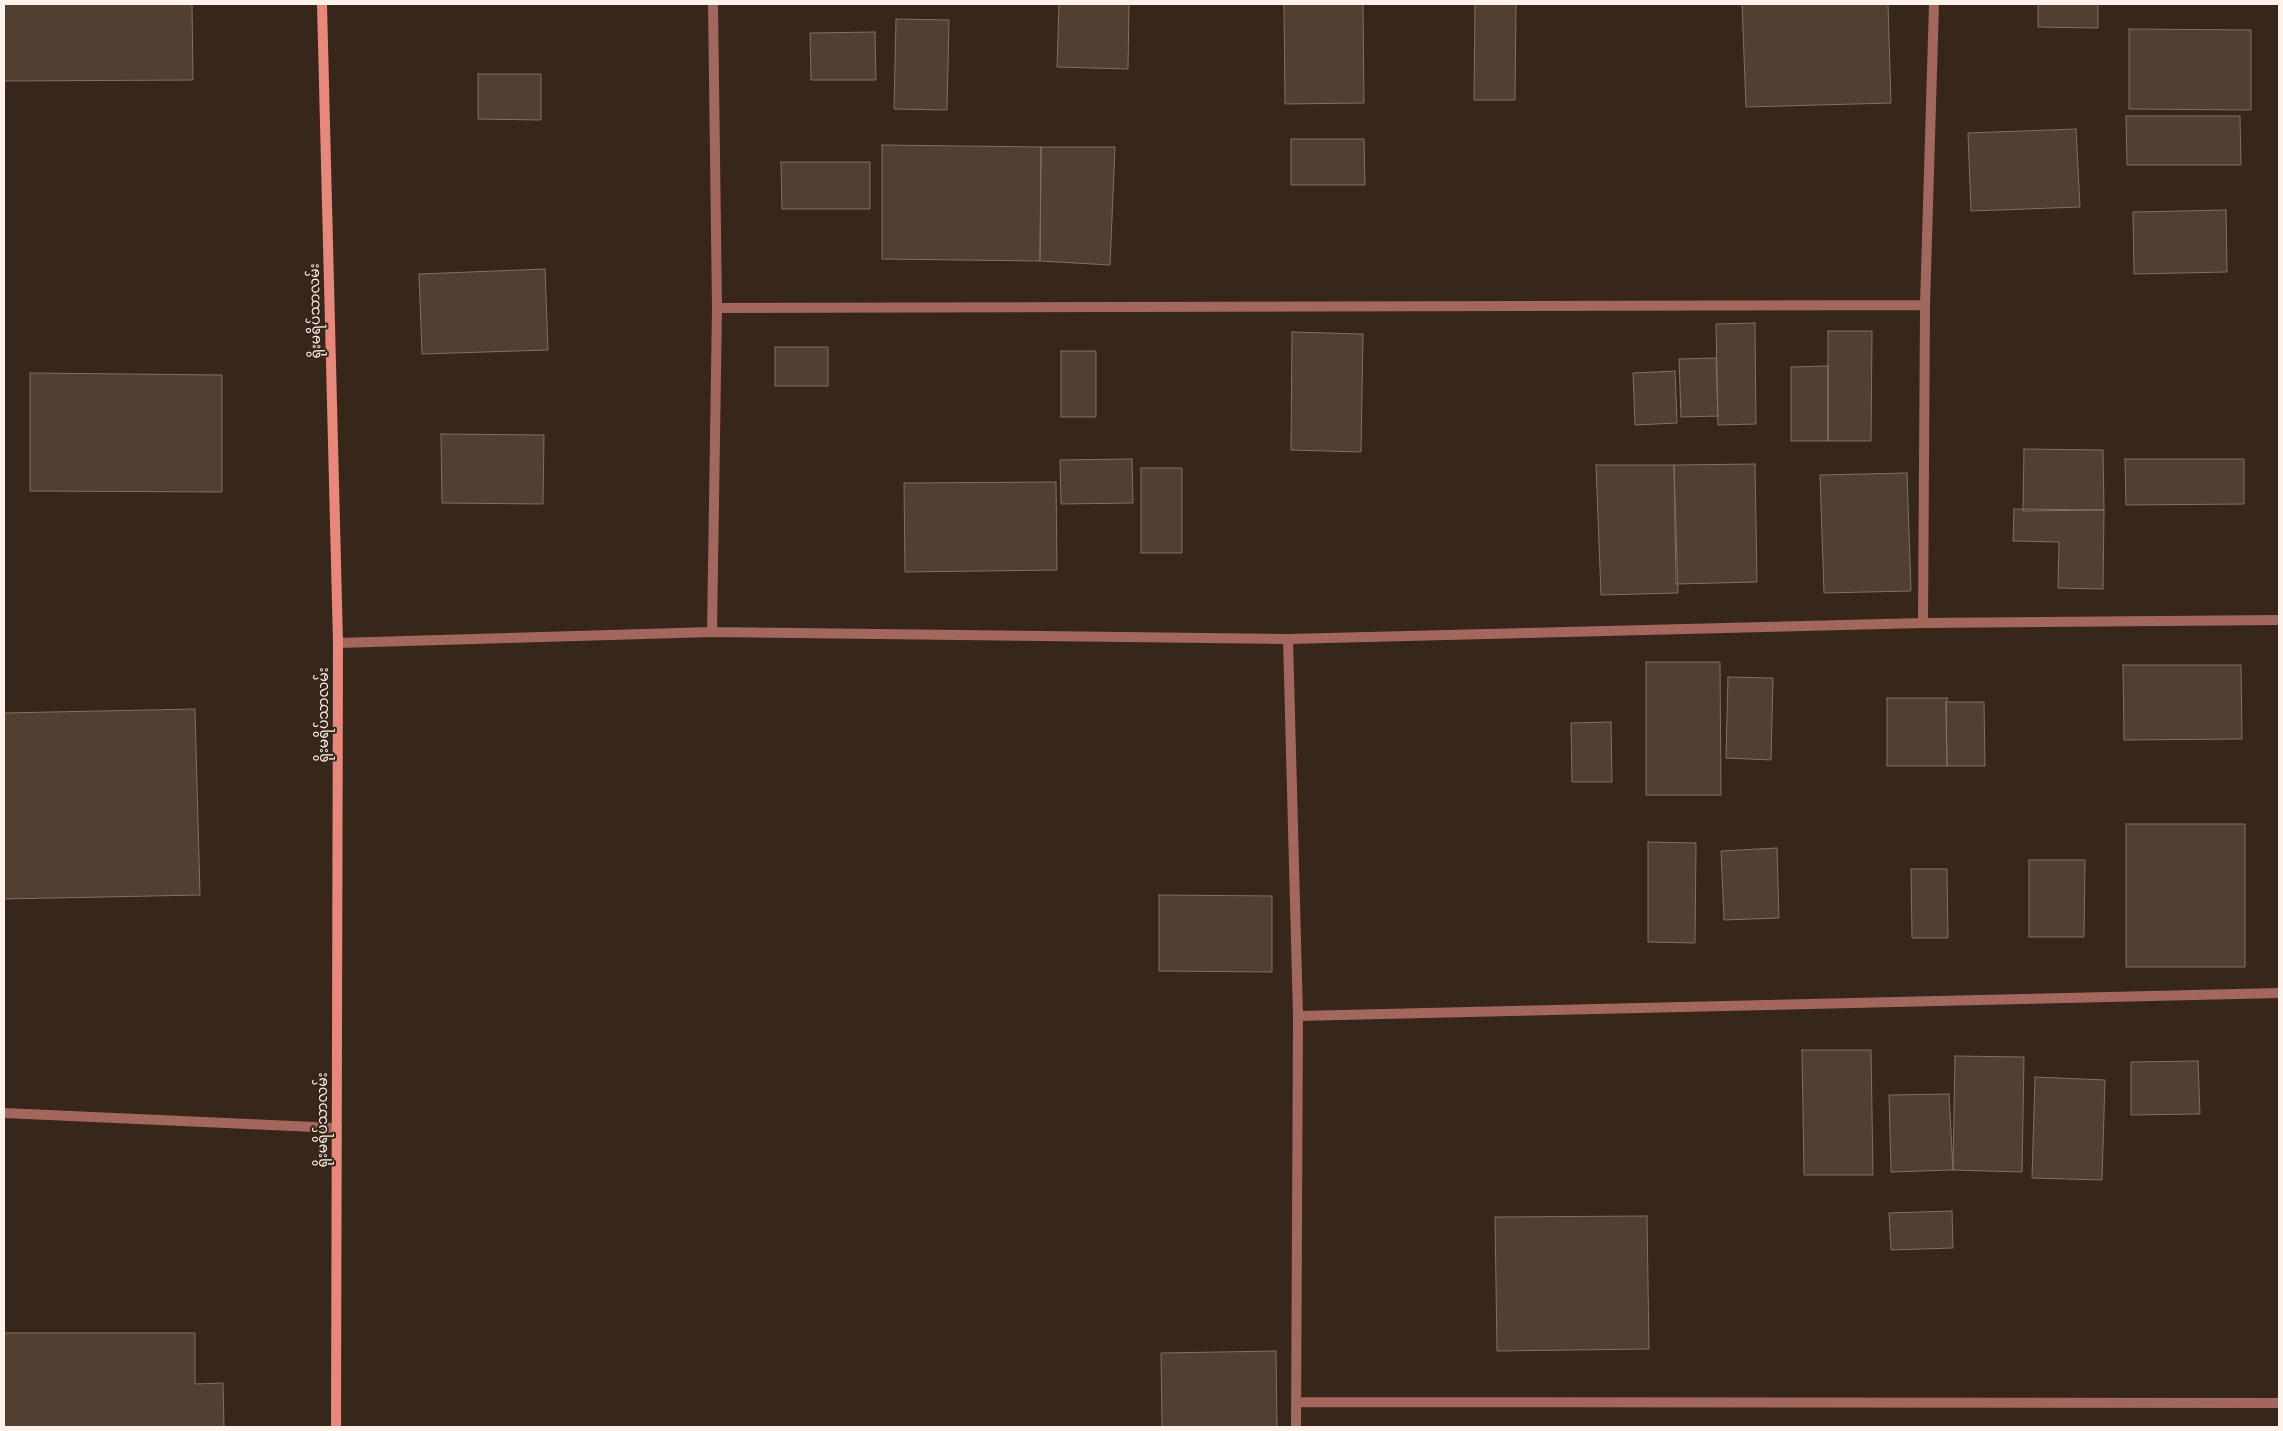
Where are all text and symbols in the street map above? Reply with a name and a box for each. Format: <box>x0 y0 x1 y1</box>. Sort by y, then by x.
street label: ရိုးမရိပ်သာလမ်း <box>307 263 325 359</box>
street label: ရိုးမရိပ်သာလမ်း <box>316 667 332 763</box>
street label: ရိုးမရိပ်သာလမ်း <box>315 1072 331 1168</box>

